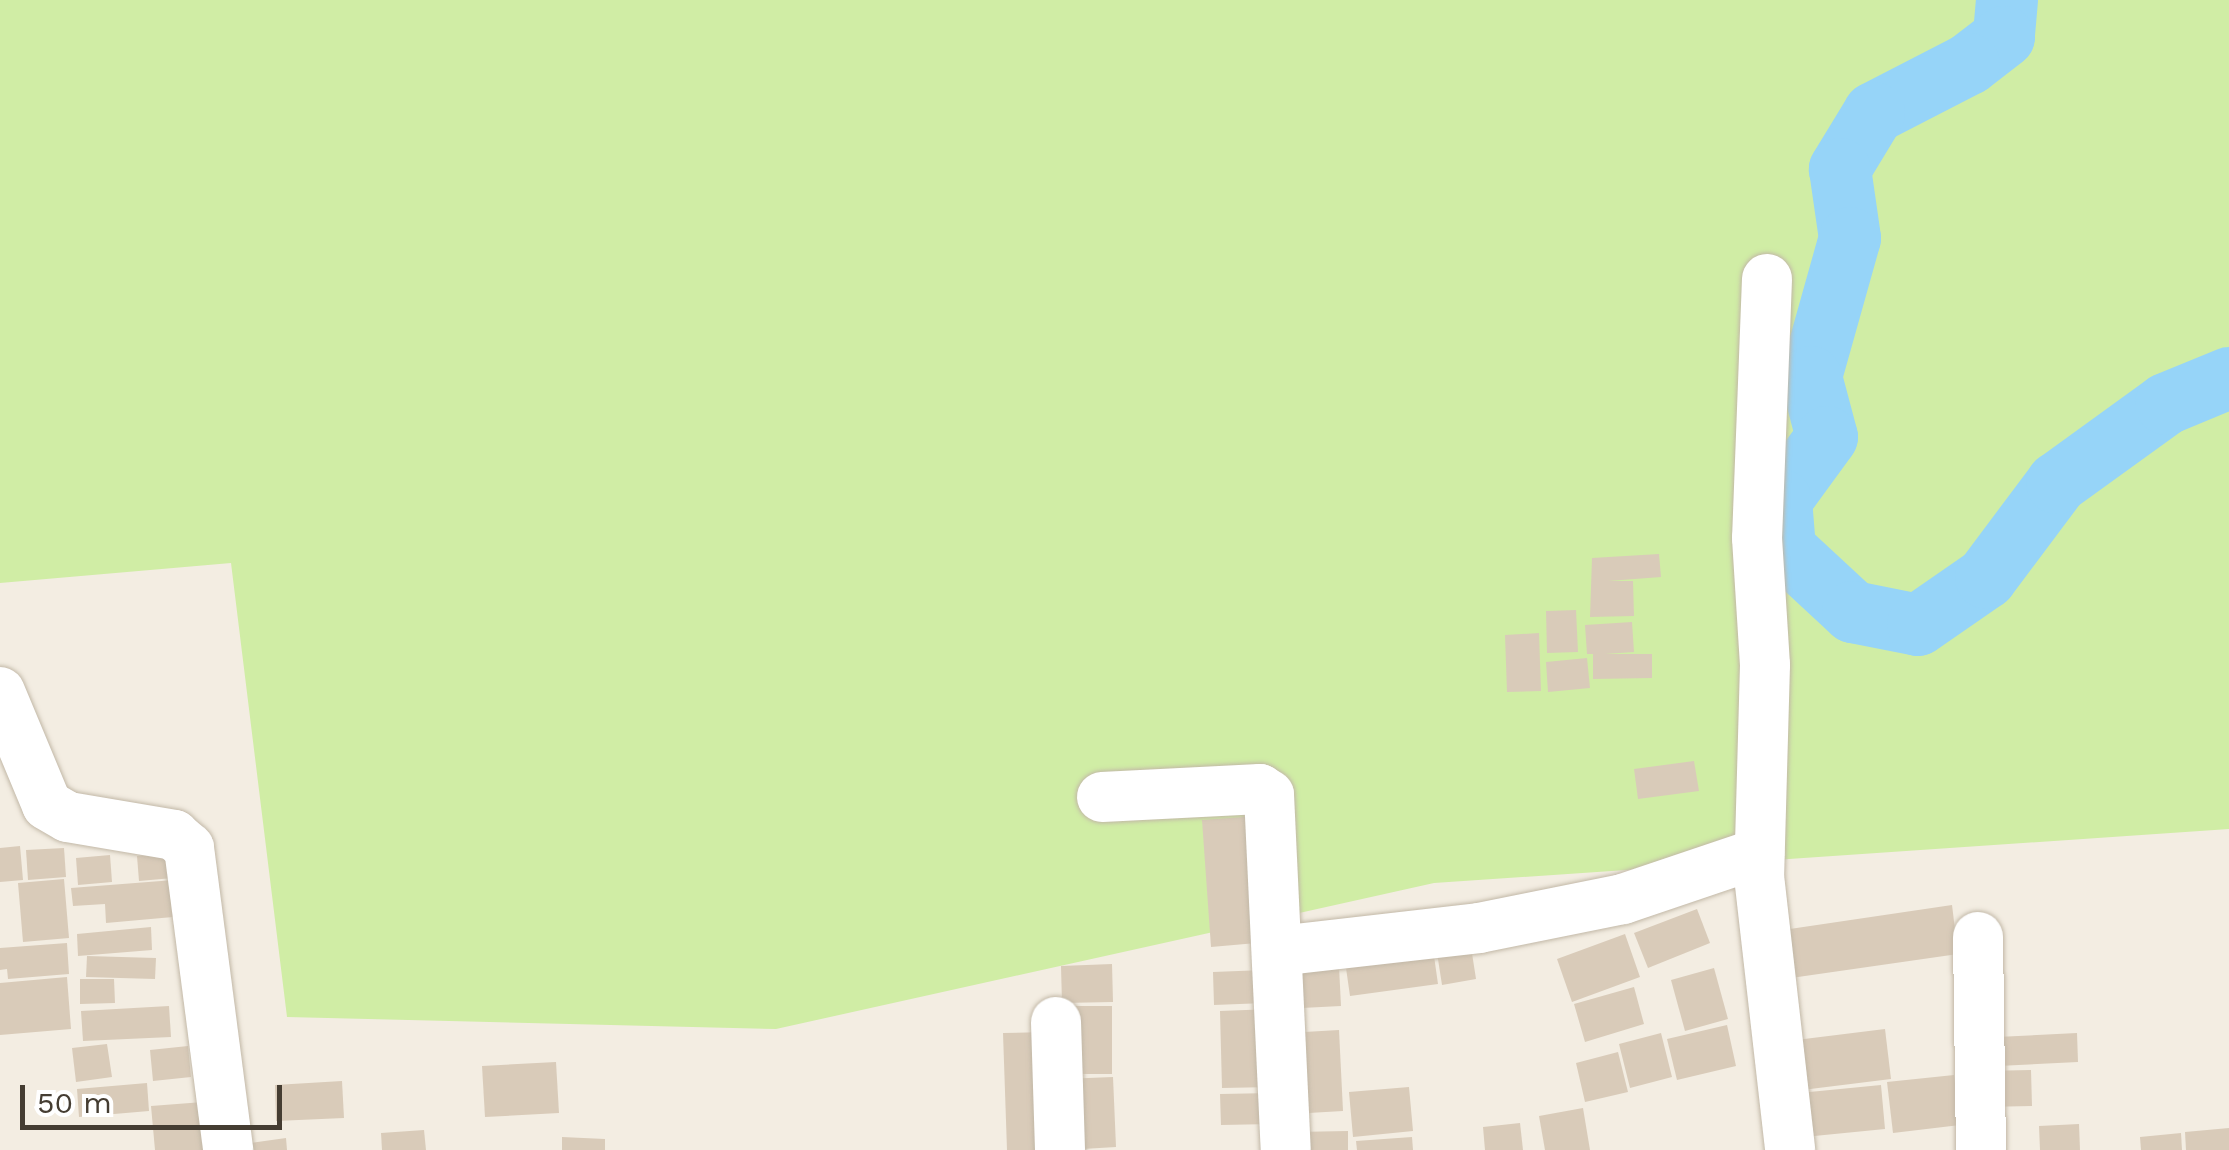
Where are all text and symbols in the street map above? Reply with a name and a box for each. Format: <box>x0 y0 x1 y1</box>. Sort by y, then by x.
scale bar <box>25 1065 288 1127</box>
text: 50 m <box>37 1085 112 1120</box>

